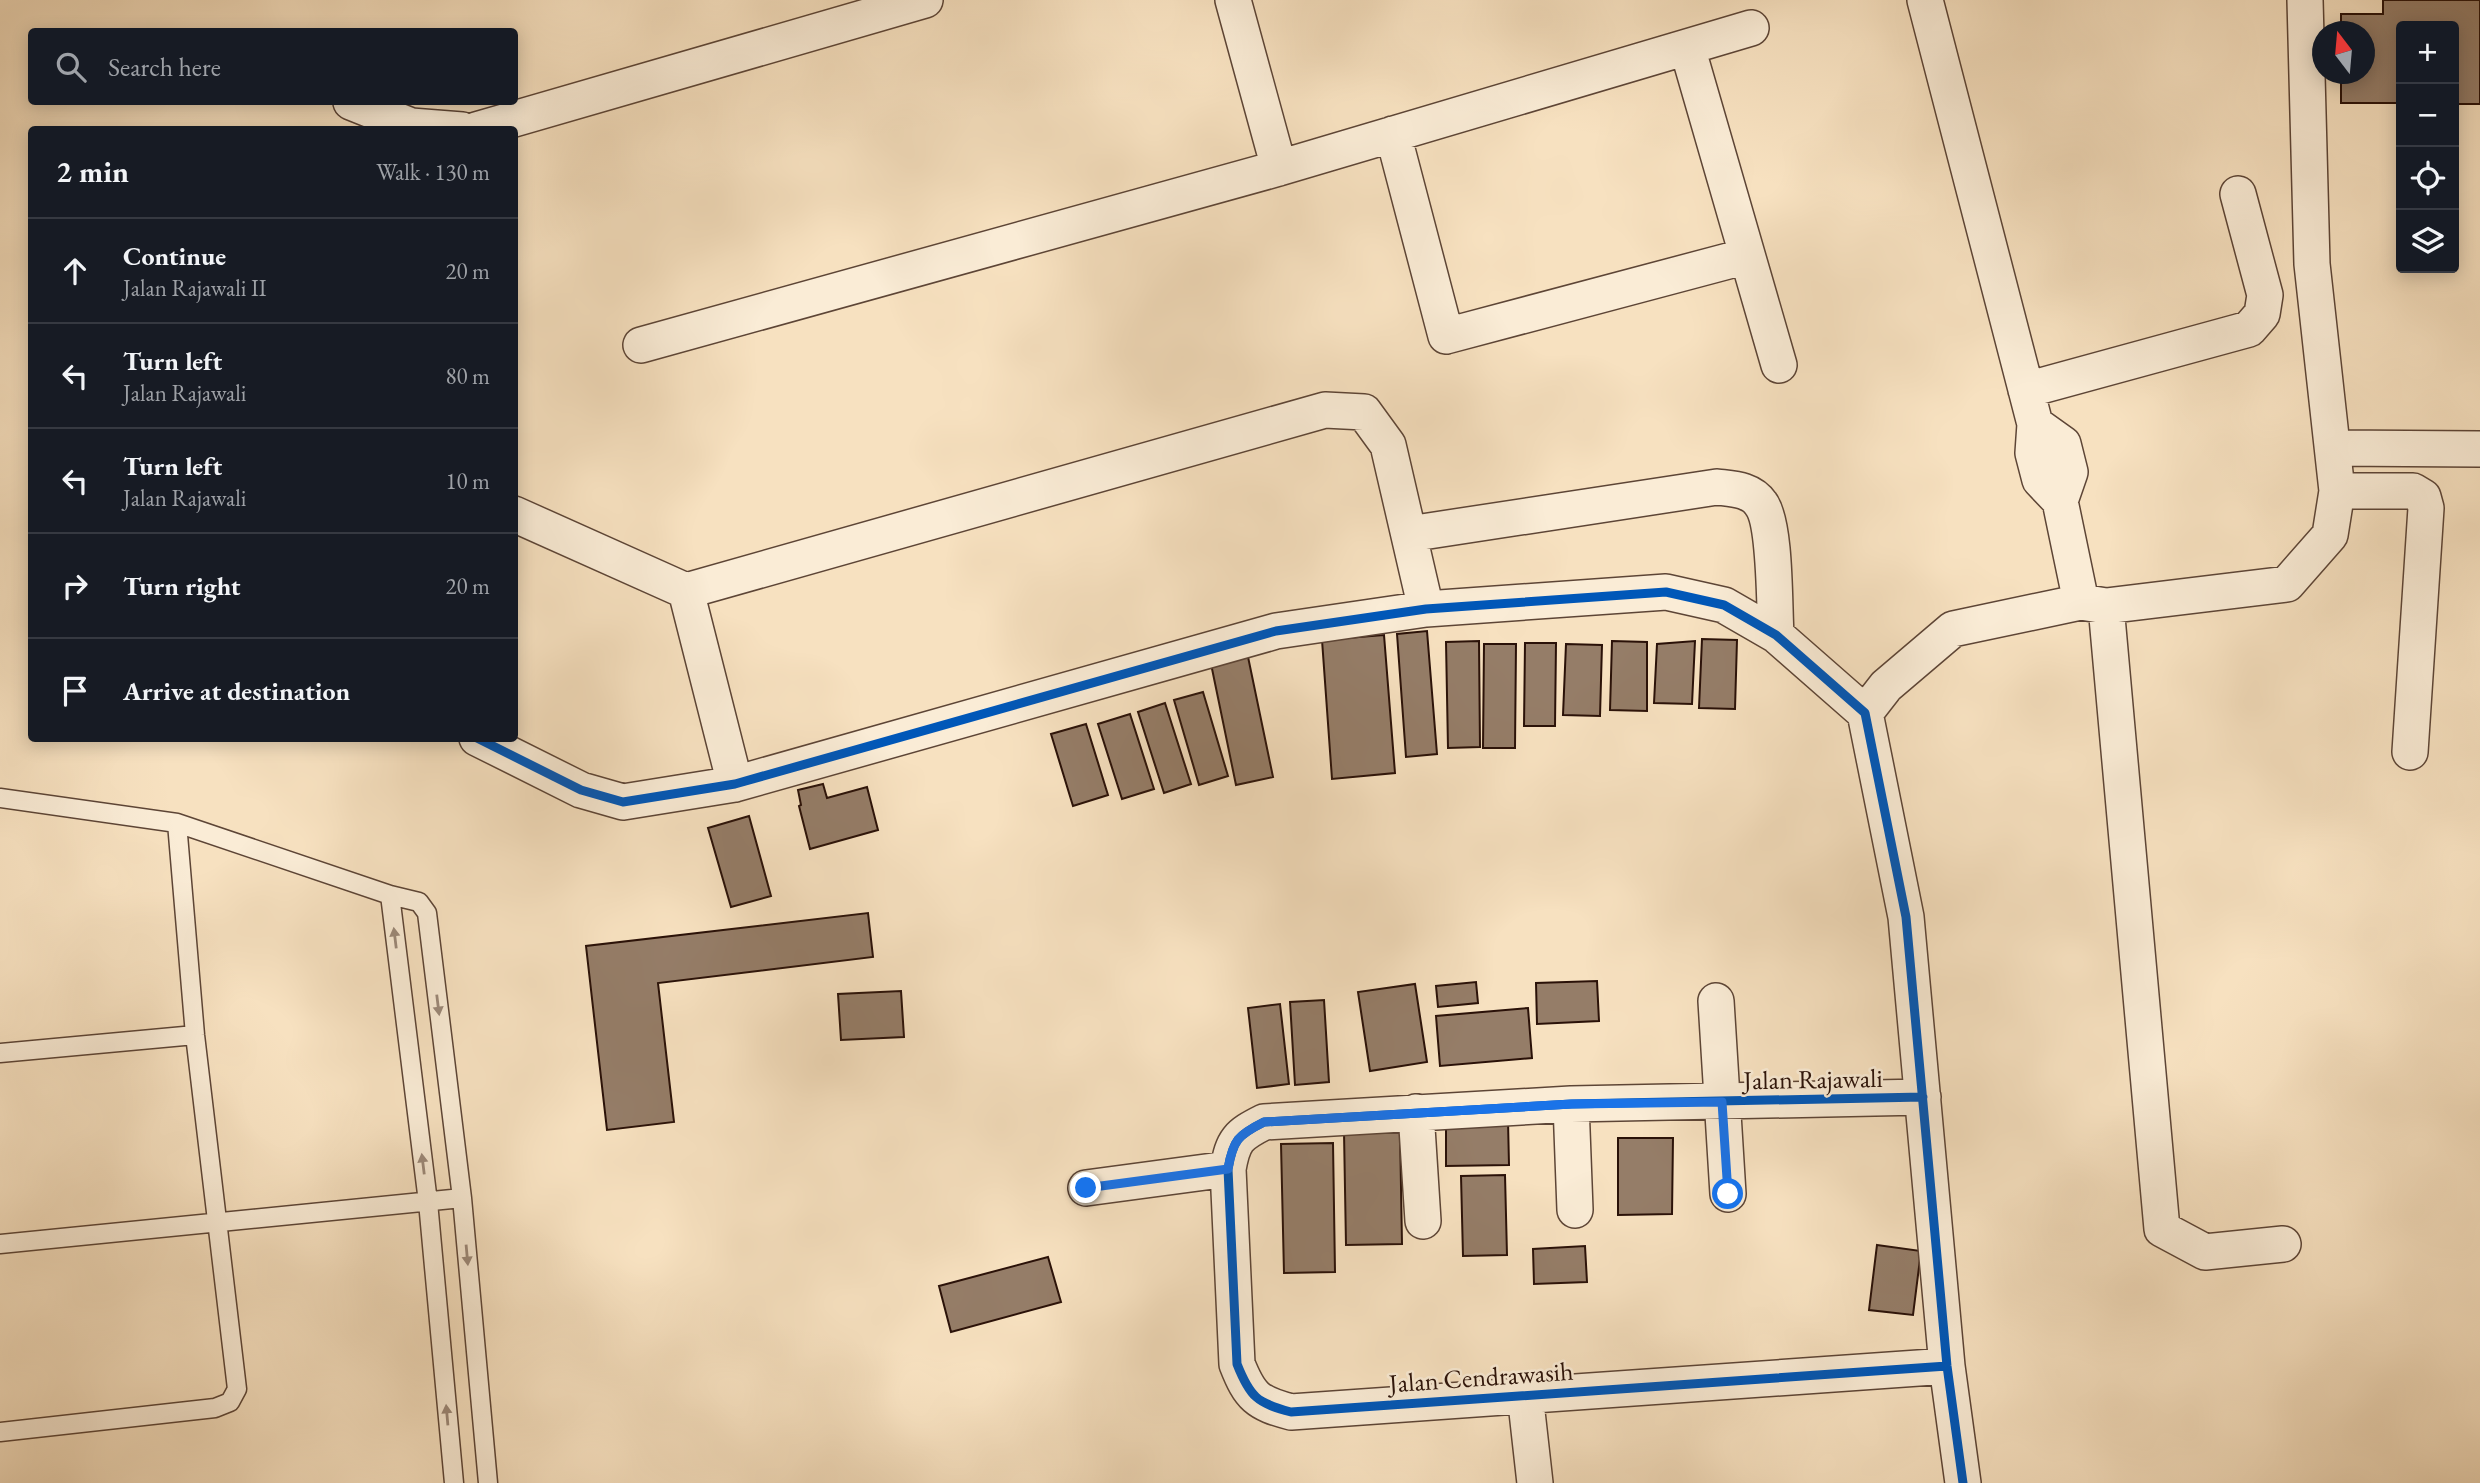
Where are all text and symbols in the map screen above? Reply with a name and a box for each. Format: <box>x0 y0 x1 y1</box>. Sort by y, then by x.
north arrow <box>2312 21 2375 84</box>
map controls <box>2396 21 2459 273</box>
button: + <box>2396 21 2459 84</box>
search box <box>28 28 518 105</box>
icon: search <box>52 48 90 86</box>
text: Search here <box>108 50 221 84</box>
button: − <box>2396 84 2459 147</box>
button: locate <box>2396 147 2459 210</box>
text: 2 min <box>56 152 129 191</box>
text: Walk · 130 m <box>376 157 490 187</box>
button: layers <box>2396 210 2459 273</box>
text: Continue <box>123 239 226 273</box>
icon: ahead <box>56 252 94 290</box>
text: 20 m <box>445 256 490 286</box>
text: Jalan Rajawali II <box>123 273 267 303</box>
text: Turn left <box>123 344 222 378</box>
icon: left <box>56 357 94 395</box>
text: 80 m <box>445 361 490 391</box>
text: Jalan Rajawali <box>123 378 246 408</box>
text: Turn left <box>123 449 222 483</box>
icon: left <box>56 462 94 500</box>
text: 10 m <box>445 466 490 496</box>
text: Jalan Rajawali <box>123 483 246 513</box>
icon: right <box>56 567 94 605</box>
text: Turn right <box>123 569 241 603</box>
text: 20 m <box>445 571 490 601</box>
icon: arrive <box>56 672 94 710</box>
text: Arrive at destination <box>123 674 350 708</box>
one-way arrow <box>390 927 401 949</box>
one-way arrow <box>433 994 444 1016</box>
street label: Jalan Rajawali <box>1741 1061 1883 1097</box>
one-way arrow <box>418 1153 429 1175</box>
route end <box>1070 1172 1101 1203</box>
route start <box>1712 1178 1743 1209</box>
one-way arrow <box>462 1244 473 1266</box>
street label: Jalan Cendrawasih <box>1386 1354 1574 1401</box>
one-way arrow <box>442 1404 453 1426</box>

